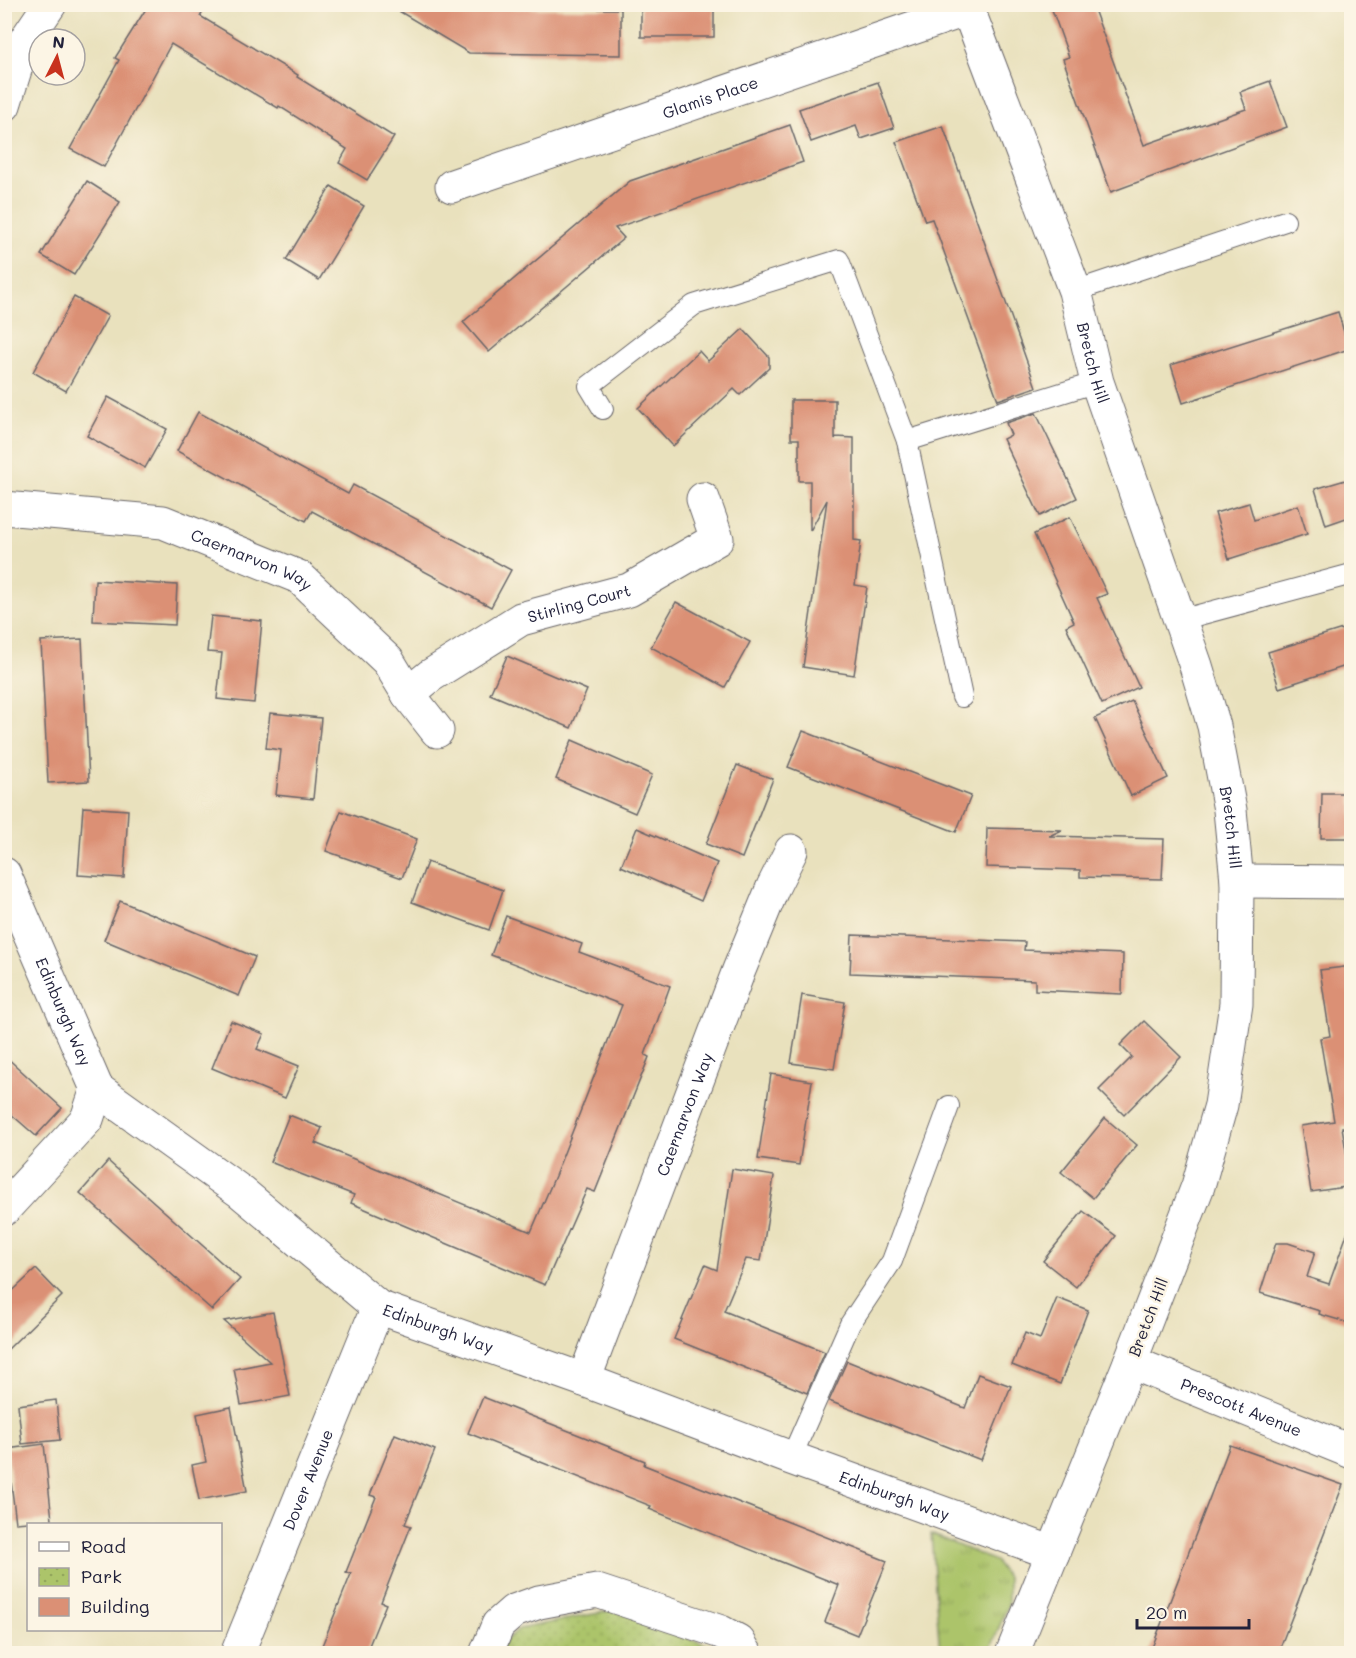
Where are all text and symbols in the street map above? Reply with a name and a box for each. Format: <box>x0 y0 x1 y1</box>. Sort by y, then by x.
north arrow <box>27 27 87 87</box>
text: N <box>51 31 66 53</box>
street label: Glamis Place <box>660 71 761 123</box>
street label: Bretch Hill <box>1073 320 1115 406</box>
street label: Caernarvon Way <box>188 523 317 595</box>
street label: Stirling Court <box>525 579 633 627</box>
street label: Bretch Hill <box>1216 784 1247 870</box>
street label: Edinburgh Way <box>31 954 97 1069</box>
street label: Caernarvon Way <box>651 1049 717 1179</box>
street label: Bretch Hill <box>1123 1274 1172 1359</box>
street label: Edinburgh Way <box>380 1299 496 1357</box>
street label: Prescott Avenue <box>1178 1373 1305 1441</box>
street label: Dover Avenue <box>277 1426 337 1533</box>
street label: Edinburgh Way <box>837 1465 953 1525</box>
legend <box>27 1523 222 1631</box>
text: Road <box>81 1534 126 1558</box>
text: Park <box>81 1564 122 1588</box>
scale bar <box>1137 1592 1250 1630</box>
text: Building <box>81 1594 149 1618</box>
text: 20 m <box>1146 1600 1187 1624</box>

